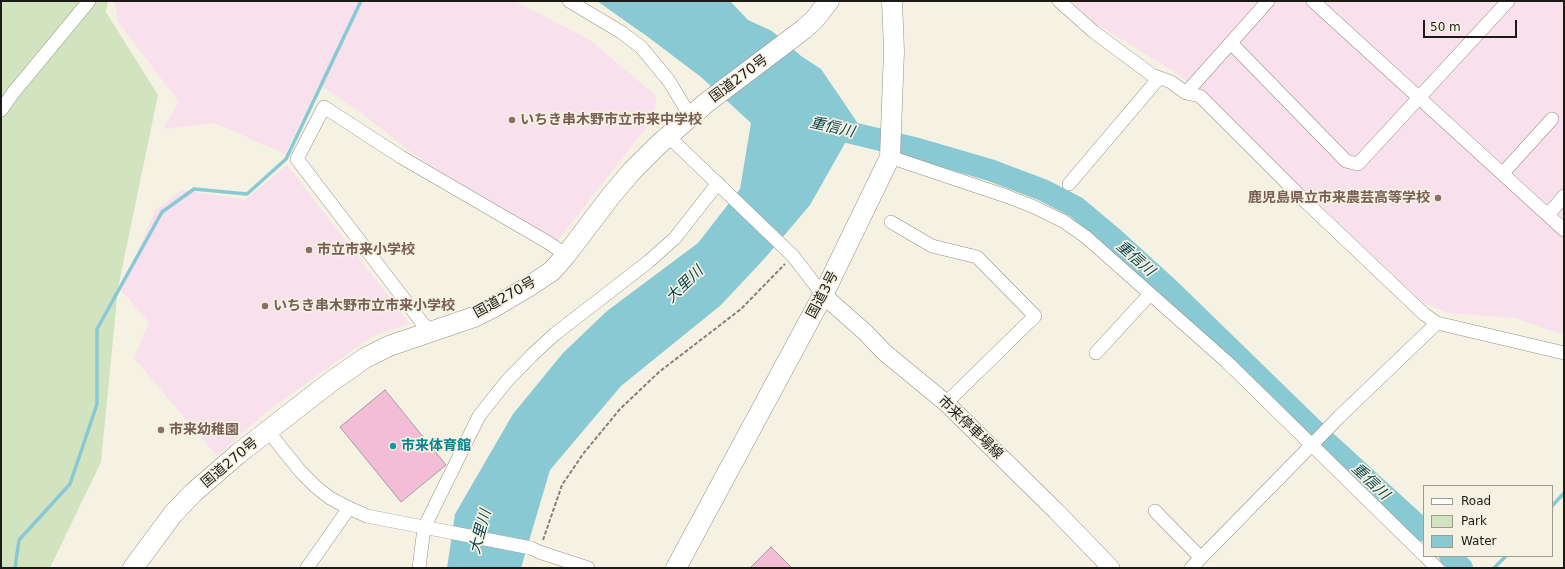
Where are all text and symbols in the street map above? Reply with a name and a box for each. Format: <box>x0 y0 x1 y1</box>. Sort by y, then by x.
scale bar <box>1425 12 1519 38</box>
text: 50 m <box>1430 20 1461 34</box>
street label: 国道270号 <box>707 52 771 106</box>
place label: いちき串木野市立市来中学校 <box>520 112 702 128</box>
water label: 重信川 <box>808 114 856 142</box>
marker: いちき串木野市立市来中学校 <box>507 115 517 125</box>
place label: 鹿児島県立市来農芸高等学校 <box>1248 190 1430 206</box>
marker: 鹿児島県立市来農芸高等学校 <box>1433 193 1443 203</box>
water label: 重信川 <box>1112 237 1158 281</box>
place label: 市立市来小学校 <box>317 242 415 258</box>
marker: 市立市来小学校 <box>304 245 314 255</box>
water label: 大里川 <box>663 263 707 307</box>
street label: 国道3号 <box>804 269 842 321</box>
street label: 国道270号 <box>471 274 539 322</box>
place label: いちき串木野市立市来小学校 <box>273 298 455 314</box>
marker: いちき串木野市立市来小学校 <box>260 301 270 311</box>
street label: 市来停車場線 <box>934 393 1006 463</box>
place label: 市来幼稚園 <box>169 422 239 438</box>
marker: 市来幼稚園 <box>156 425 166 435</box>
street label: 国道270号 <box>198 434 262 492</box>
place label: 市来体育館 <box>401 438 471 454</box>
marker: 市来体育館 <box>388 441 398 451</box>
water label: 重信川 <box>1347 460 1393 504</box>
legend <box>1423 485 1553 557</box>
text: Road <box>1461 494 1491 508</box>
water label: 大里川 <box>466 508 496 556</box>
text: Park <box>1461 514 1487 528</box>
text: Water <box>1461 534 1496 548</box>

